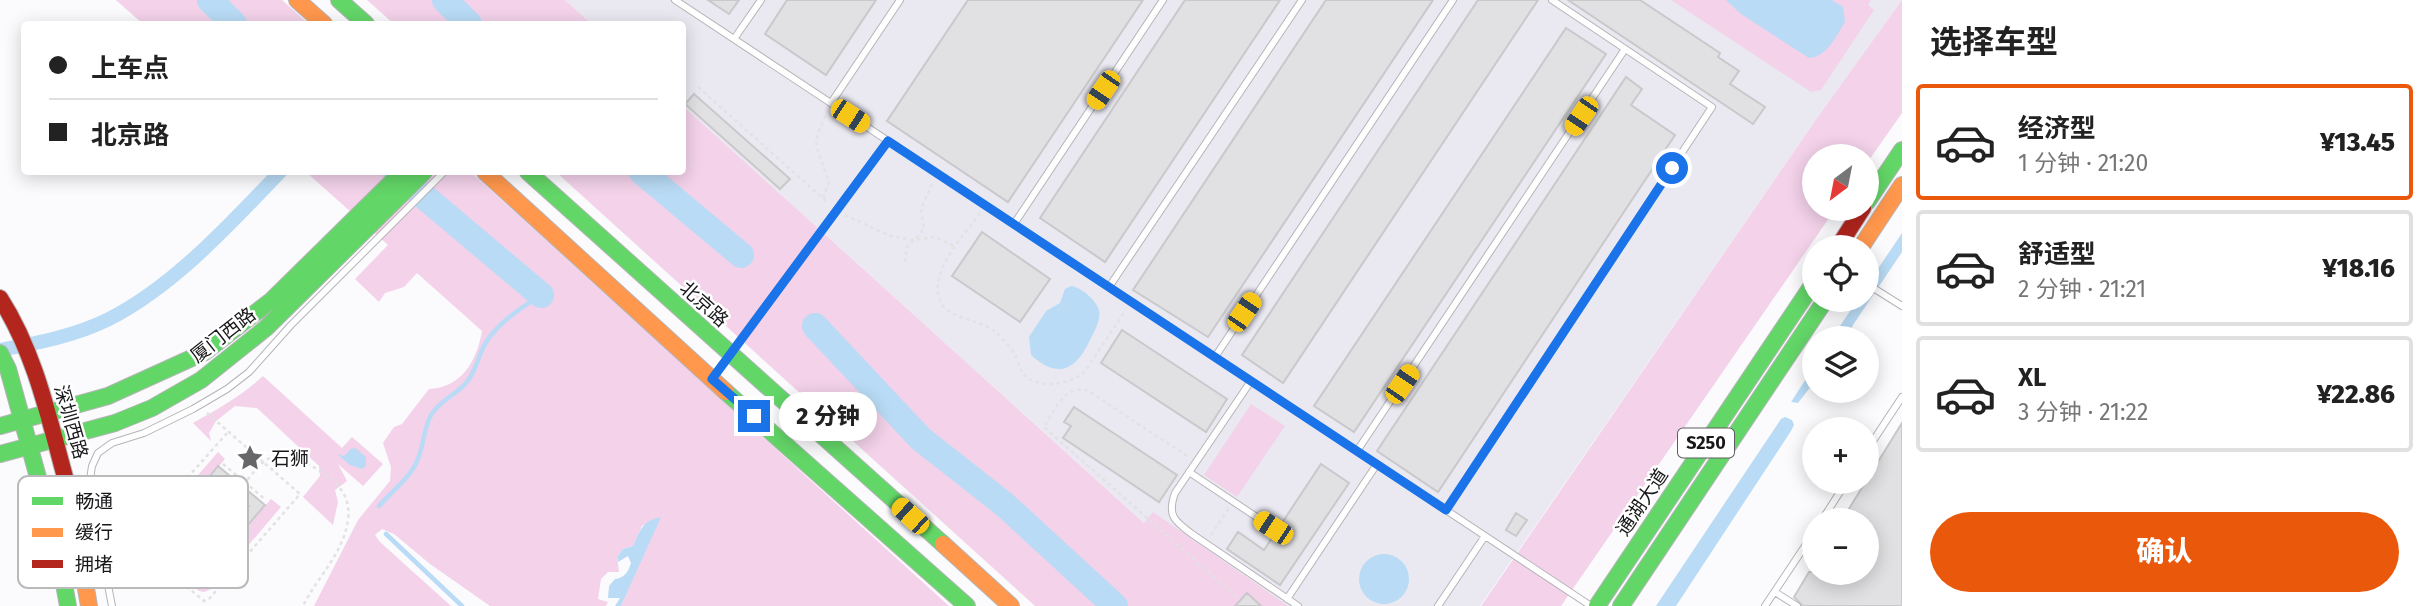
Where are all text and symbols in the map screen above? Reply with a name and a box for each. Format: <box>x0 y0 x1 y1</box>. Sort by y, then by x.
text: 选择车型 <box>1930 23 2058 61</box>
text: 上车点 <box>91 53 169 84</box>
car <box>1083 67 1124 113</box>
car <box>1561 93 1602 139</box>
car <box>827 96 874 136</box>
icon: car <box>1934 111 1997 174</box>
text: 经济型 <box>2018 113 2096 144</box>
text: 北京路 <box>91 120 169 151</box>
text: ¥13.45 <box>2320 127 2395 158</box>
north arrow <box>1802 144 1880 220</box>
map controls <box>1802 144 1879 585</box>
text: 1 分钟 · 21:20 <box>2018 149 2148 177</box>
route start <box>1656 152 1688 184</box>
button: locate <box>1802 235 1879 312</box>
icon: car <box>1934 237 1997 300</box>
text: 舒适型 <box>2018 239 2096 270</box>
text: ¥18.16 <box>2322 253 2395 284</box>
text: 2 分钟 · 21:21 <box>2018 275 2146 303</box>
street label: 北京路 <box>675 276 733 332</box>
car <box>1224 289 1265 335</box>
street label: 厦门西路 <box>186 303 260 367</box>
button: layers <box>1802 326 1879 403</box>
car <box>1382 361 1423 407</box>
text: XL <box>2018 362 2046 393</box>
icon: car <box>1934 363 1997 426</box>
text: ¥22.86 <box>2317 379 2395 410</box>
street label: 深圳西路 <box>49 382 93 462</box>
callout: 2 分钟 <box>778 392 876 440</box>
text: 3 分钟 · 21:22 <box>2018 398 2148 426</box>
route end <box>738 400 770 432</box>
text: 2 分钟 <box>796 402 860 430</box>
button: + <box>1802 417 1879 494</box>
road number: S250 <box>1678 428 1734 458</box>
place icon: 石狮 <box>235 443 265 473</box>
place label: 石狮 <box>271 447 309 470</box>
street label: 通湖大道 <box>1611 464 1673 540</box>
legend <box>18 476 248 588</box>
text: 畅通 <box>75 490 113 513</box>
car <box>888 494 933 538</box>
car <box>1250 508 1297 548</box>
button: − <box>1802 508 1879 585</box>
button: 确认 <box>1930 512 2399 592</box>
text: 缓行 <box>75 521 113 544</box>
text: 拥堵 <box>75 553 113 576</box>

